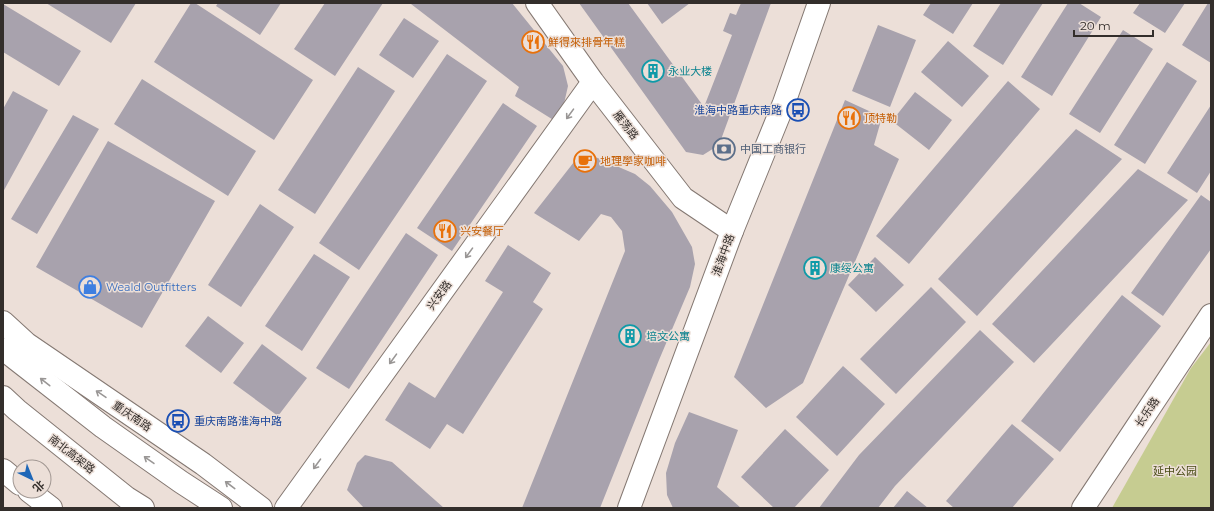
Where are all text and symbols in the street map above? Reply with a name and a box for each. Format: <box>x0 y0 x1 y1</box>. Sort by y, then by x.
scale bar <box>1074 12 1153 38</box>
text: 20 m <box>1080 18 1111 33</box>
restaurant icon: 鮮得來排骨年糕 <box>520 29 546 55</box>
place label: 鮮得來排骨年糕 <box>548 35 625 49</box>
building icon: 永业大楼 <box>640 58 666 84</box>
place label: 永业大楼 <box>668 64 712 78</box>
bus stop icon: 淮海中路重庆南路 <box>785 97 811 123</box>
place label: 淮海中路重庆南路 <box>694 103 782 117</box>
restaurant icon: 顶特勒 <box>836 105 862 131</box>
one-way arrow <box>566 108 574 119</box>
street label: 雁荡路 <box>610 108 642 142</box>
place label: 顶特勒 <box>864 111 897 125</box>
bank icon: 中国工商银行 <box>711 136 737 162</box>
place label: 中国工商银行 <box>740 142 806 156</box>
cafe icon: 地理學家咖啡 <box>572 148 598 174</box>
place label: 地理學家咖啡 <box>600 154 666 168</box>
restaurant icon: 兴安餐厅 <box>432 218 458 244</box>
place label: 兴安餐厅 <box>460 224 504 238</box>
street label: 淮海中路 <box>709 232 737 278</box>
one-way arrow <box>465 247 473 258</box>
building icon: 康绥公寓 <box>802 255 828 281</box>
place label: 康绥公寓 <box>830 261 874 275</box>
shop icon: Weald Outfitters <box>77 274 103 300</box>
street label: 兴安路 <box>424 278 454 312</box>
place label: Weald Outfitters <box>106 280 197 294</box>
building icon: 培文公寓 <box>617 323 643 349</box>
place label: 培文公寓 <box>646 329 690 343</box>
one-way arrow <box>389 353 397 364</box>
one-way arrow <box>39 378 50 387</box>
one-way arrow <box>95 390 106 398</box>
street label: 长乐路 <box>1132 394 1162 430</box>
street label: 重庆南路 <box>110 398 154 434</box>
bus stop icon: 重庆南路淮海中路 <box>165 408 191 434</box>
place label: 重庆南路淮海中路 <box>194 414 282 428</box>
street label: 南北高架路 <box>46 432 98 476</box>
one-way arrow <box>144 456 155 464</box>
one-way arrow <box>313 458 321 469</box>
north arrow <box>12 459 52 499</box>
park label: 延中公园 <box>1153 464 1197 478</box>
text: 北 <box>30 477 48 495</box>
one-way arrow <box>225 480 236 489</box>

